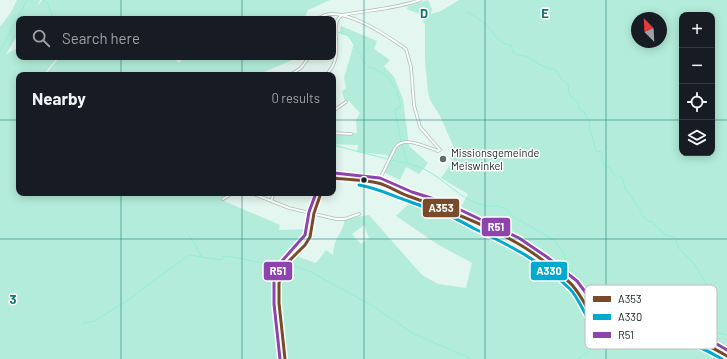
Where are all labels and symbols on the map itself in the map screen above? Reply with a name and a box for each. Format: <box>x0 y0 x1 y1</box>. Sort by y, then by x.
text: D <box>420 5 428 21</box>
text: E <box>541 5 549 21</box>
north arrow <box>631 12 667 48</box>
place label: Missionsgemeinde Meiswinkel <box>451 146 539 172</box>
marker: Missionsgemeinde Meiswinkel <box>438 154 448 164</box>
unlabelled marker <box>359 175 369 185</box>
line badge: A353 <box>422 198 460 218</box>
text: A353 <box>428 201 454 214</box>
line badge: R51 <box>481 217 511 237</box>
text: R51 <box>488 220 504 233</box>
line badge: R51 <box>263 261 293 281</box>
line badge: A330 <box>530 261 568 281</box>
text: R51 <box>270 264 286 277</box>
text: A330 <box>536 264 562 277</box>
legend <box>585 285 717 349</box>
text: 3 <box>9 291 17 307</box>
text: A353 <box>618 292 642 305</box>
text: A330 <box>618 310 642 323</box>
text: R51 <box>618 328 634 341</box>

